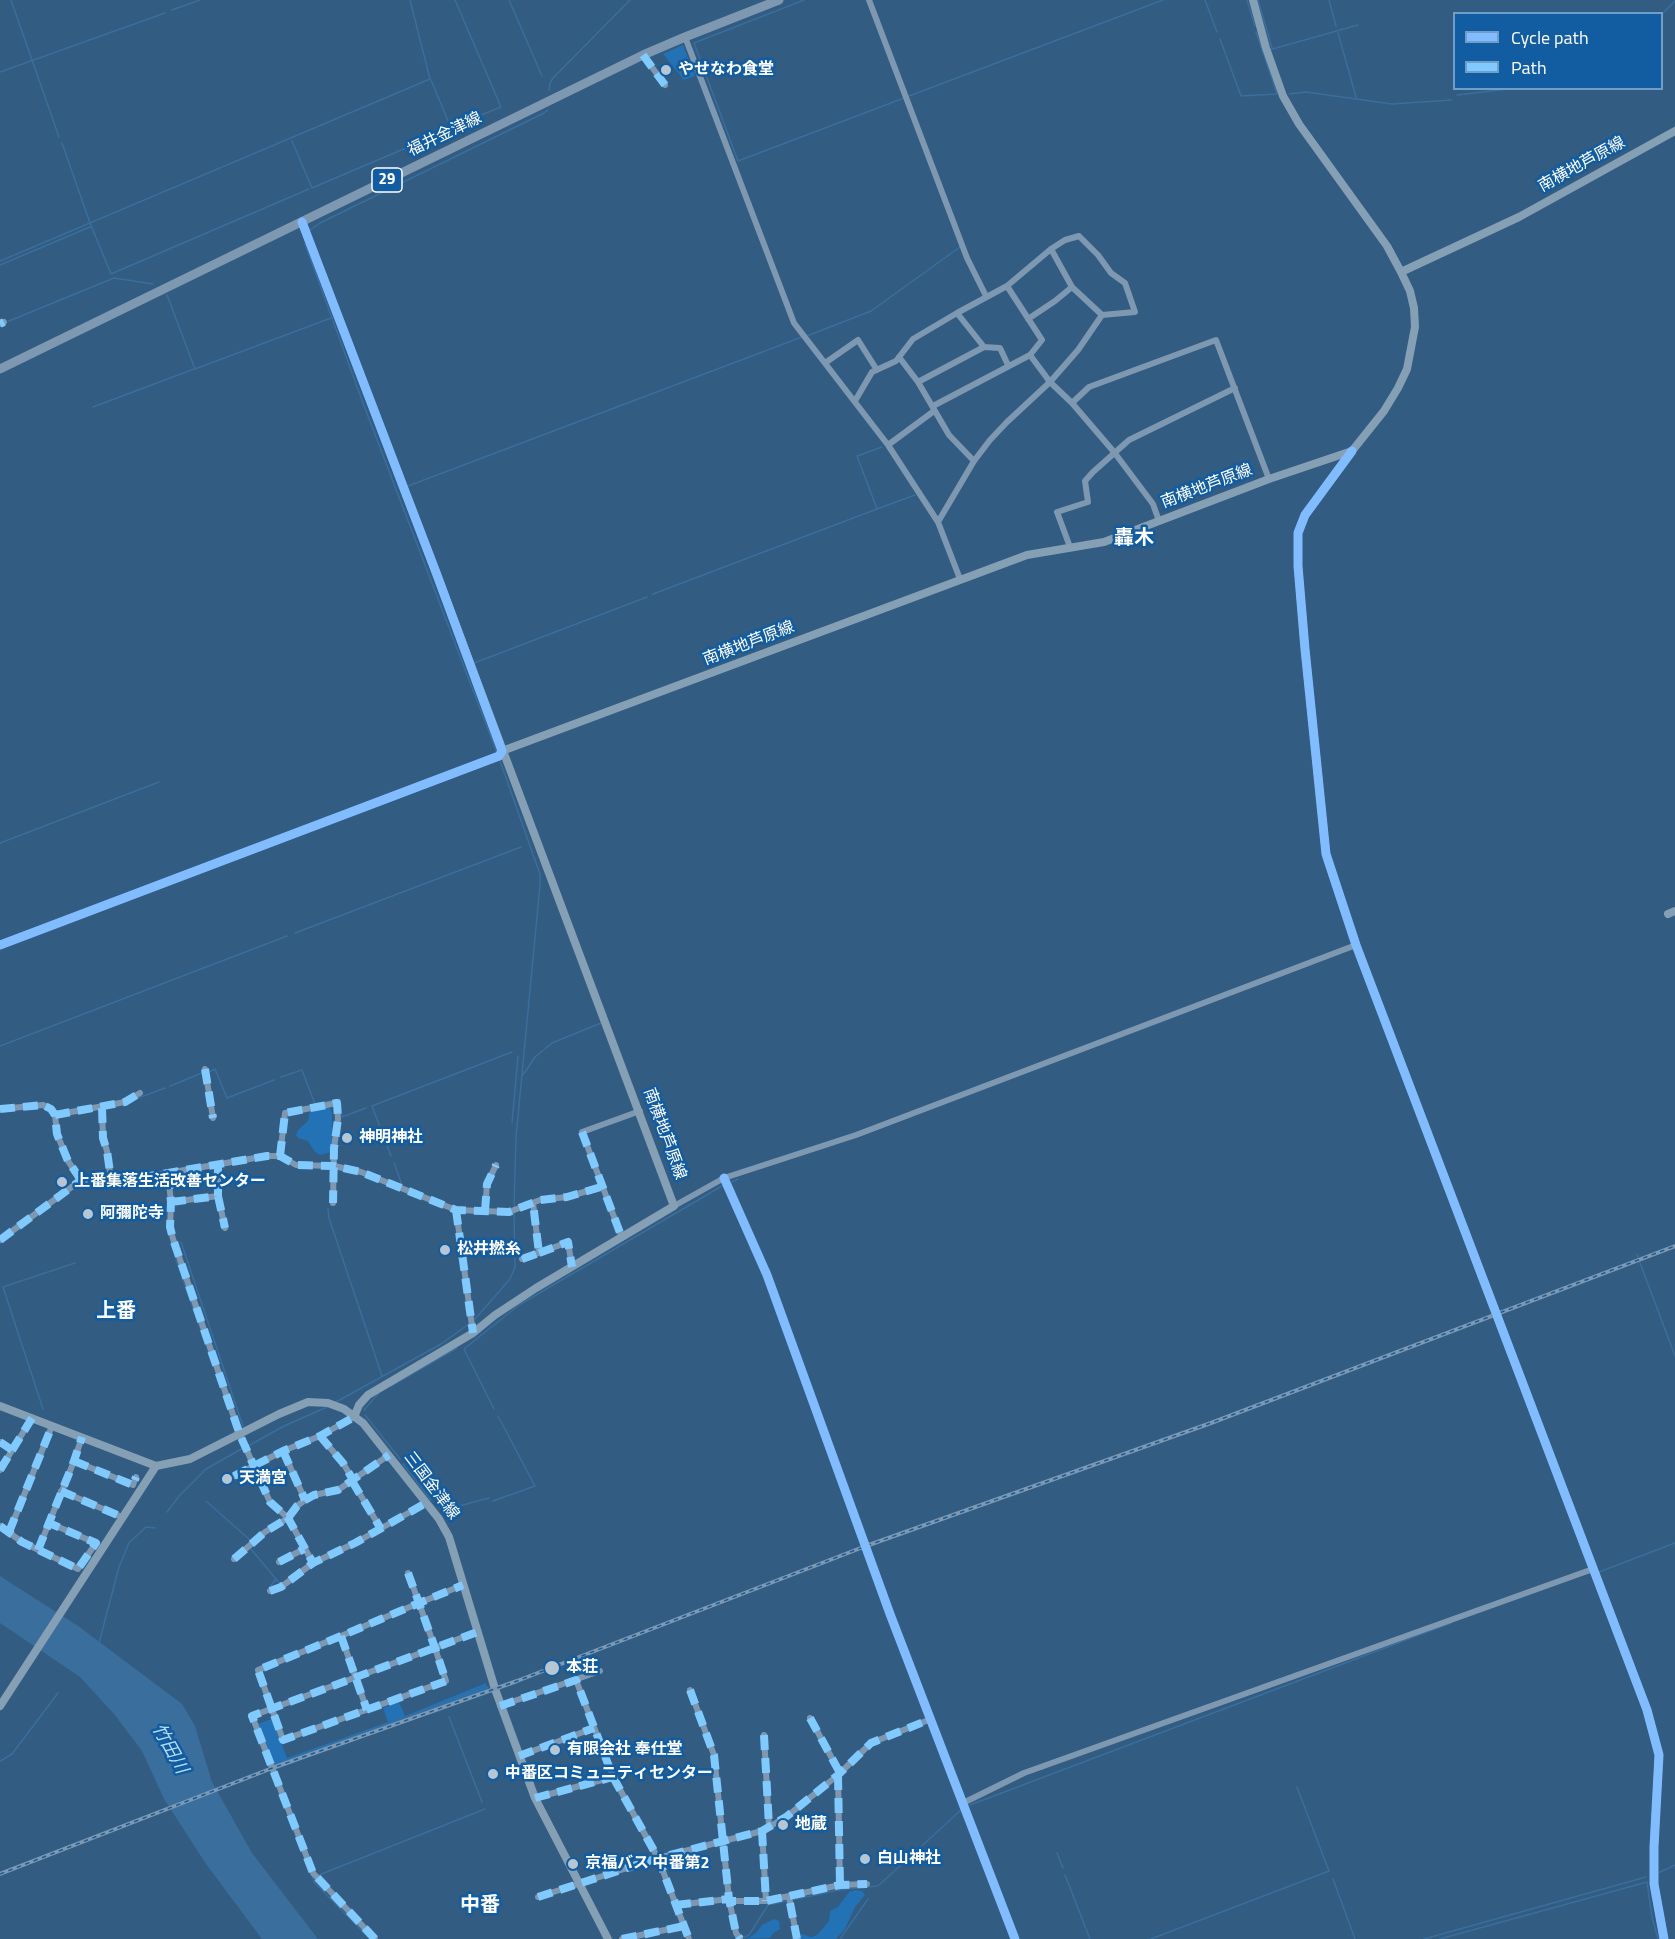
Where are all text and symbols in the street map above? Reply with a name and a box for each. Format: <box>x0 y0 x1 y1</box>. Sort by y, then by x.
legend <box>1453 12 1663 90</box>
text: Cycle path <box>1511 24 1589 51</box>
text: Path <box>1511 54 1547 81</box>
place label: やせなわ食堂 <box>678 60 774 80</box>
marker: やせなわ食堂 <box>659 63 673 77</box>
street label: 福井金津線 <box>405 109 485 161</box>
street label: 南横地芦原線 <box>1535 133 1629 197</box>
road number: 29 <box>372 168 402 192</box>
street label: 南横地芦原線 <box>1159 461 1255 513</box>
district label: 轟木 <box>1114 527 1154 551</box>
street label: 南横地芦原線 <box>701 618 797 670</box>
street label: 南横地芦原線 <box>639 1086 689 1182</box>
place label: 神明神社 <box>359 1128 423 1148</box>
marker: 神明神社 <box>340 1131 354 1145</box>
place label: 上番集落生活改善センター <box>74 1172 266 1192</box>
marker: 上番集落生活改善センター <box>55 1175 69 1189</box>
place label: 阿彌陀寺 <box>100 1204 164 1224</box>
marker: 阿彌陀寺 <box>81 1207 95 1221</box>
place label: 松井撚糸 <box>457 1240 521 1260</box>
marker: 松井撚糸 <box>438 1243 452 1257</box>
district label: 上番 <box>96 1300 136 1324</box>
street label: 三国金津線 <box>399 1448 463 1524</box>
place label: 天満宮 <box>239 1469 287 1489</box>
marker: 天満宮 <box>220 1472 234 1486</box>
place label: 本荘 <box>566 1658 598 1678</box>
marker: 本荘 <box>543 1659 561 1677</box>
water label: 竹田川 <box>146 1720 192 1778</box>
place label: 有限会社 奉仕堂 <box>567 1740 683 1760</box>
marker: 有限会社 奉仕堂 <box>548 1743 562 1757</box>
place label: 中番区コミュニティセンター <box>505 1764 713 1784</box>
marker: 中番区コミュニティセンター <box>486 1767 500 1781</box>
place label: 地蔵 <box>795 1815 827 1835</box>
marker: 地蔵 <box>776 1818 790 1832</box>
place label: 白山神社 <box>877 1849 941 1869</box>
marker: 白山神社 <box>858 1852 872 1866</box>
place label: 京福バス 中番第2 <box>585 1854 709 1874</box>
marker: 京福バス 中番第2 <box>566 1857 580 1871</box>
district label: 中番 <box>460 1894 500 1918</box>

